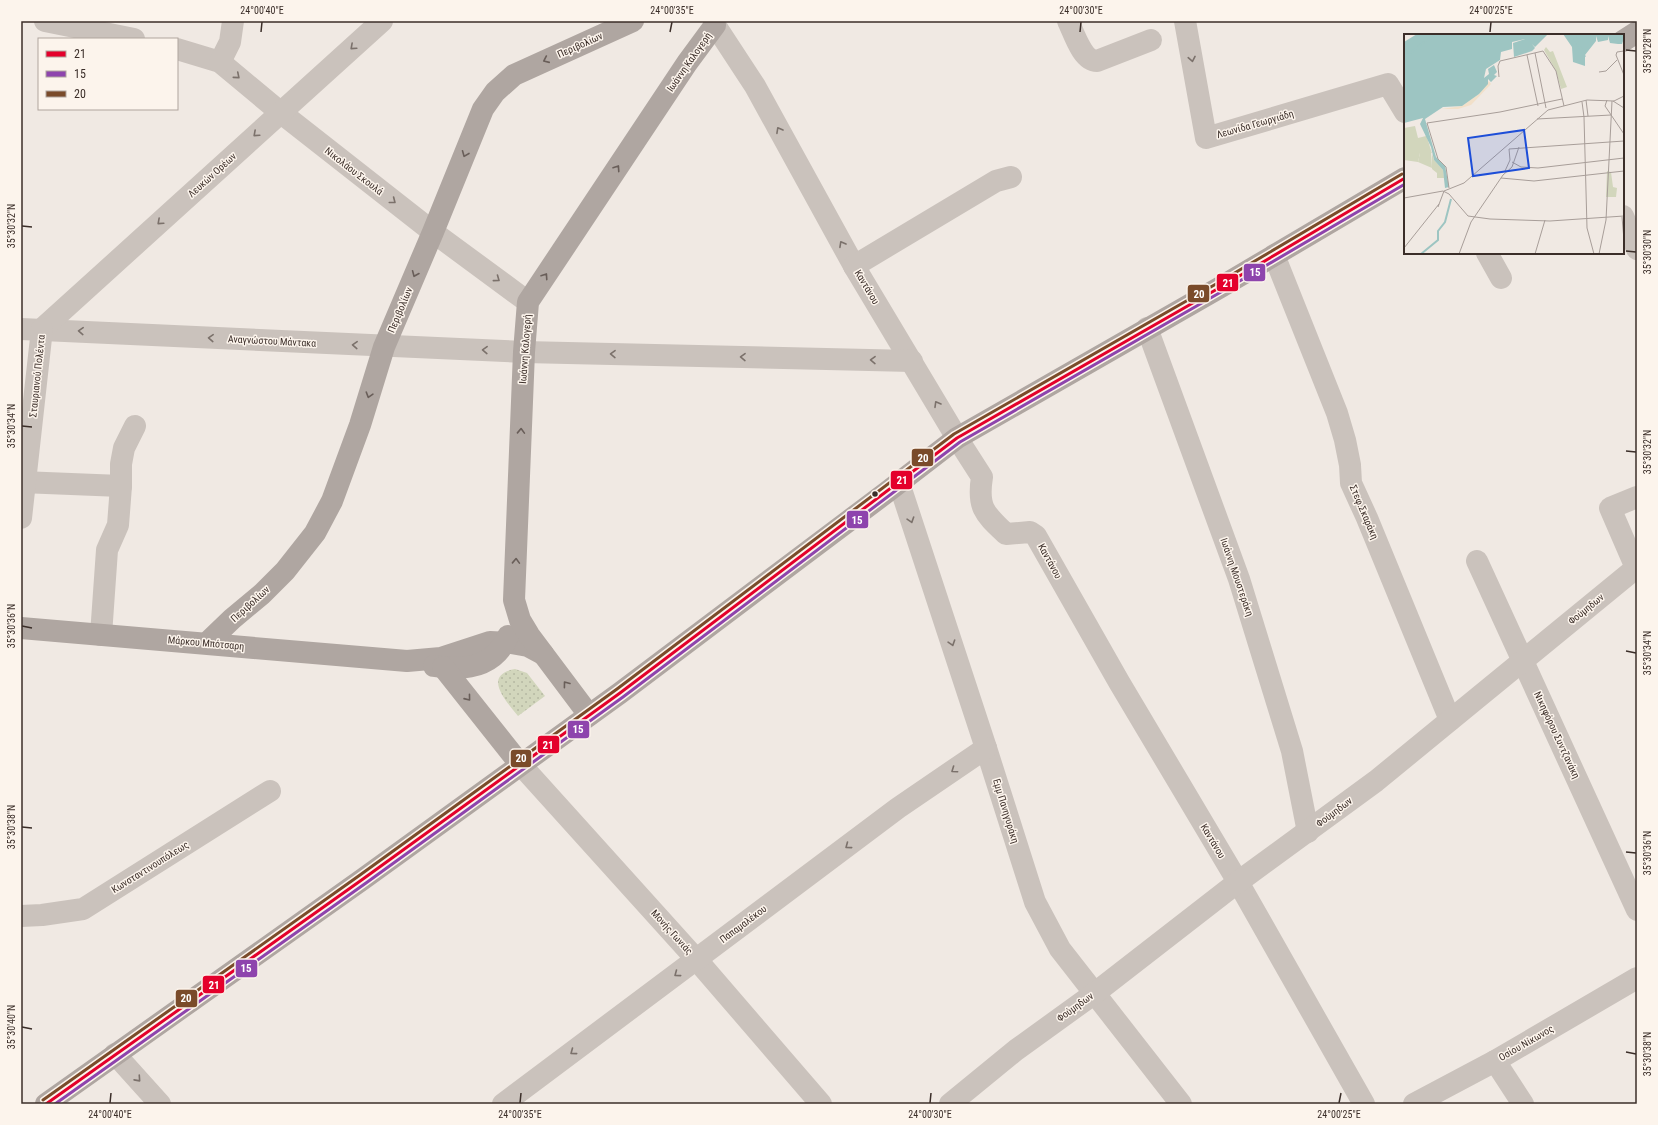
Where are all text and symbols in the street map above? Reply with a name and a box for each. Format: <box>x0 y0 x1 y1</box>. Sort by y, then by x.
text: 24°00'40"E <box>240 5 284 16</box>
text: 24°00'35"E <box>650 5 694 16</box>
text: 24°00'30"E <box>1059 5 1103 16</box>
text: 24°00'25"E <box>1469 5 1513 16</box>
text: 35°30'28"N <box>1642 29 1653 73</box>
street label: Περιβολίων <box>556 30 605 60</box>
street label: Ιωάννη Καλογερή <box>665 30 713 94</box>
inset map <box>1404 34 1624 254</box>
legend <box>38 38 178 110</box>
one-way arrow <box>350 42 358 50</box>
text: 21 <box>74 47 86 61</box>
one-way arrow <box>543 55 550 63</box>
one-way arrow <box>1188 56 1196 62</box>
text: 15 <box>74 67 86 81</box>
one-way arrow <box>232 72 240 79</box>
text: 20 <box>74 87 86 101</box>
street label: Λεωνίδα Γεωργιάδη <box>1215 108 1295 140</box>
one-way arrow <box>777 127 784 134</box>
one-way arrow <box>254 129 261 136</box>
street label: Νικολάου Σκουλά <box>323 145 385 197</box>
one-way arrow <box>462 149 470 157</box>
street label: Λευκών Ορέων <box>186 150 239 199</box>
one-way arrow <box>612 165 620 172</box>
one-way arrow <box>389 196 396 203</box>
text: 35°30'32"N <box>6 204 17 248</box>
one-way arrow <box>158 217 165 224</box>
text: 35°30'30"N <box>1642 230 1653 274</box>
one-way arrow <box>840 241 847 248</box>
line badge: 15 <box>1243 263 1266 282</box>
text: 15 <box>1249 266 1261 279</box>
street label: Καντάνου <box>852 268 882 306</box>
one-way arrow <box>412 270 420 277</box>
line badge: 21 <box>1216 273 1239 292</box>
one-way arrow <box>540 274 547 281</box>
one-way arrow <box>492 275 499 282</box>
text: 21 <box>1222 277 1234 290</box>
line badge: 20 <box>1187 284 1210 303</box>
street label: Περιβολίων <box>386 285 415 334</box>
text: 20 <box>1193 288 1205 301</box>
street label: Ιωάννη Καλογερή <box>517 314 533 384</box>
one-way arrow <box>78 327 84 335</box>
one-way arrow <box>208 333 214 342</box>
street label: Αναγνώστου Μάντακα <box>228 333 316 349</box>
street label: Σταυριανού Πολέντα <box>27 334 47 418</box>
one-way arrow <box>352 341 358 349</box>
one-way arrow <box>482 346 488 355</box>
one-way arrow <box>610 350 616 358</box>
one-way arrow <box>740 352 746 361</box>
one-way arrow <box>870 356 876 364</box>
one-way arrow <box>365 392 374 399</box>
one-way arrow <box>934 401 942 408</box>
text: 35°30'34"N <box>6 404 17 448</box>
one-way arrow <box>517 428 525 434</box>
text: 35°30'32"N <box>1642 430 1653 474</box>
line badge: 20 <box>911 448 934 467</box>
text: 20 <box>917 452 929 465</box>
line badge: 21 <box>890 470 913 490</box>
text: 21 <box>896 474 908 487</box>
street label: Στεφ.Σκαράκη <box>1347 483 1380 541</box>
unlabelled marker <box>870 489 880 499</box>
line badge: 15 <box>846 510 869 529</box>
text: 15 <box>851 514 863 527</box>
one-way arrow <box>907 516 915 523</box>
street label: Ιωάννη Μουστεράκη <box>1218 536 1256 618</box>
street label: Καντάνου <box>1036 542 1064 580</box>
one-way arrow <box>511 558 520 564</box>
street label: Περιβολίων <box>228 583 272 624</box>
street label: Φούμηδων <box>1566 591 1606 627</box>
text: 35°30'36"N <box>6 604 17 648</box>
text: 35°30'34"N <box>1642 631 1653 675</box>
street label: Μάρκου Μπότσαρη <box>167 634 245 652</box>
one-way arrow <box>947 640 956 647</box>
one-way arrow <box>564 682 571 689</box>
street label: Νικηφόρου Συντζανάκη <box>1531 690 1582 781</box>
one-way arrow <box>463 693 470 700</box>
line badge: 15 <box>567 720 590 739</box>
text: 15 <box>572 723 584 736</box>
line badge: 21 <box>537 735 560 754</box>
text: 21 <box>542 739 554 752</box>
line badge: 20 <box>510 749 532 768</box>
text: 20 <box>515 752 527 765</box>
one-way arrow <box>951 765 958 773</box>
street label: Εμμ Πανηγυράκη <box>991 777 1021 845</box>
street label: Φούμηδων <box>1314 794 1355 829</box>
text: 35°30'38"N <box>6 805 17 849</box>
street label: Καντάνου <box>1198 822 1228 860</box>
text: 35°30'36"N <box>1642 831 1653 875</box>
street label: Κωνσταντινουπόλεως <box>109 839 191 896</box>
one-way arrow <box>846 841 853 848</box>
street label: Παπαμαλέκου <box>717 903 769 945</box>
street label: Μονής Γωνιάς <box>648 907 695 957</box>
line badge: 15 <box>235 959 258 978</box>
text: 15 <box>240 962 252 975</box>
one-way arrow <box>674 969 681 976</box>
line badge: 21 <box>202 975 225 994</box>
text: 21 <box>208 979 220 992</box>
line badge: 20 <box>175 989 198 1008</box>
street label: Φούμηδων <box>1055 990 1096 1024</box>
text: 20 <box>180 992 192 1005</box>
text: 35°30'40"N <box>6 1005 17 1049</box>
street label: Οσίου Νίκωνος <box>1497 1023 1556 1064</box>
text: 35°30'38"N <box>1642 1032 1653 1076</box>
one-way arrow <box>570 1047 577 1054</box>
one-way arrow <box>133 1074 141 1082</box>
text: 24°00'40"E <box>88 1109 132 1120</box>
text: 24°00'35"E <box>498 1109 542 1120</box>
text: 24°00'30"E <box>908 1109 952 1120</box>
text: 24°00'25"E <box>1317 1109 1361 1120</box>

